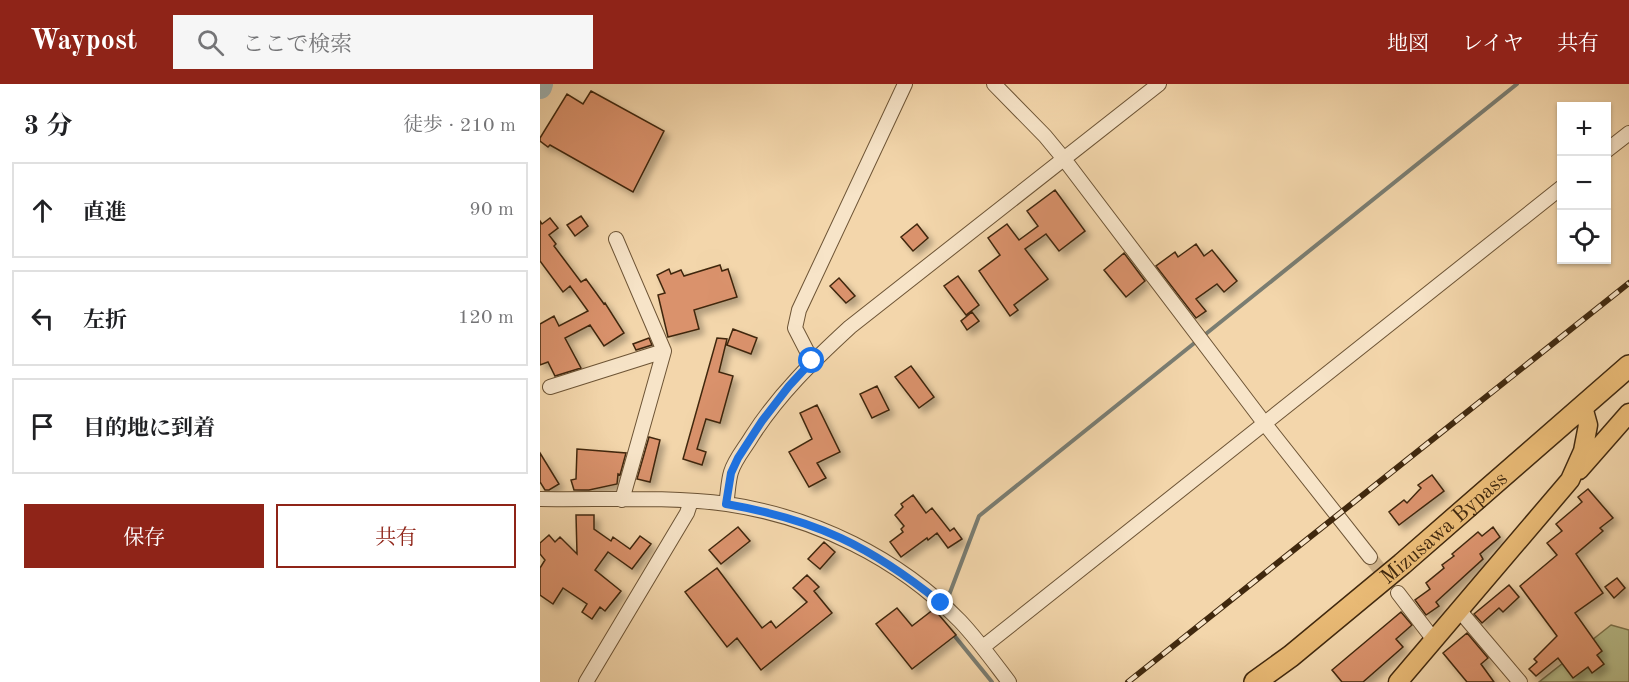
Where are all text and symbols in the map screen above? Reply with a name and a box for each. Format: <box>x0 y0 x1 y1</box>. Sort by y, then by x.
search box <box>173 15 593 69</box>
icon: search <box>194 26 227 59</box>
text: Waypost <box>30 28 137 56</box>
text: ここで検索 <box>242 34 352 56</box>
text: 地図 <box>1387 34 1429 55</box>
text: レイヤ <box>1462 34 1524 55</box>
text: 共有 <box>1557 34 1599 55</box>
map controls <box>1557 102 1611 264</box>
button: + <box>1557 102 1611 156</box>
text: 3 分 <box>24 114 72 140</box>
text: 徒歩 · 210 m <box>403 116 516 136</box>
button: − <box>1557 156 1611 210</box>
icon: ahead <box>26 194 59 227</box>
text: 90 m <box>469 200 514 220</box>
text: 直進 <box>83 202 127 224</box>
button: locate <box>1557 210 1611 264</box>
icon: left <box>26 302 59 335</box>
text: 120 m <box>458 308 514 328</box>
text: 左折 <box>83 310 127 332</box>
route start <box>798 347 824 373</box>
icon: arrive <box>26 410 59 443</box>
text: 目的地に到着 <box>83 418 215 440</box>
street label: Mizusawa Bypass <box>1377 468 1512 589</box>
button: 保存 <box>24 504 264 568</box>
button: 共有 <box>276 504 516 568</box>
route end <box>927 589 953 615</box>

